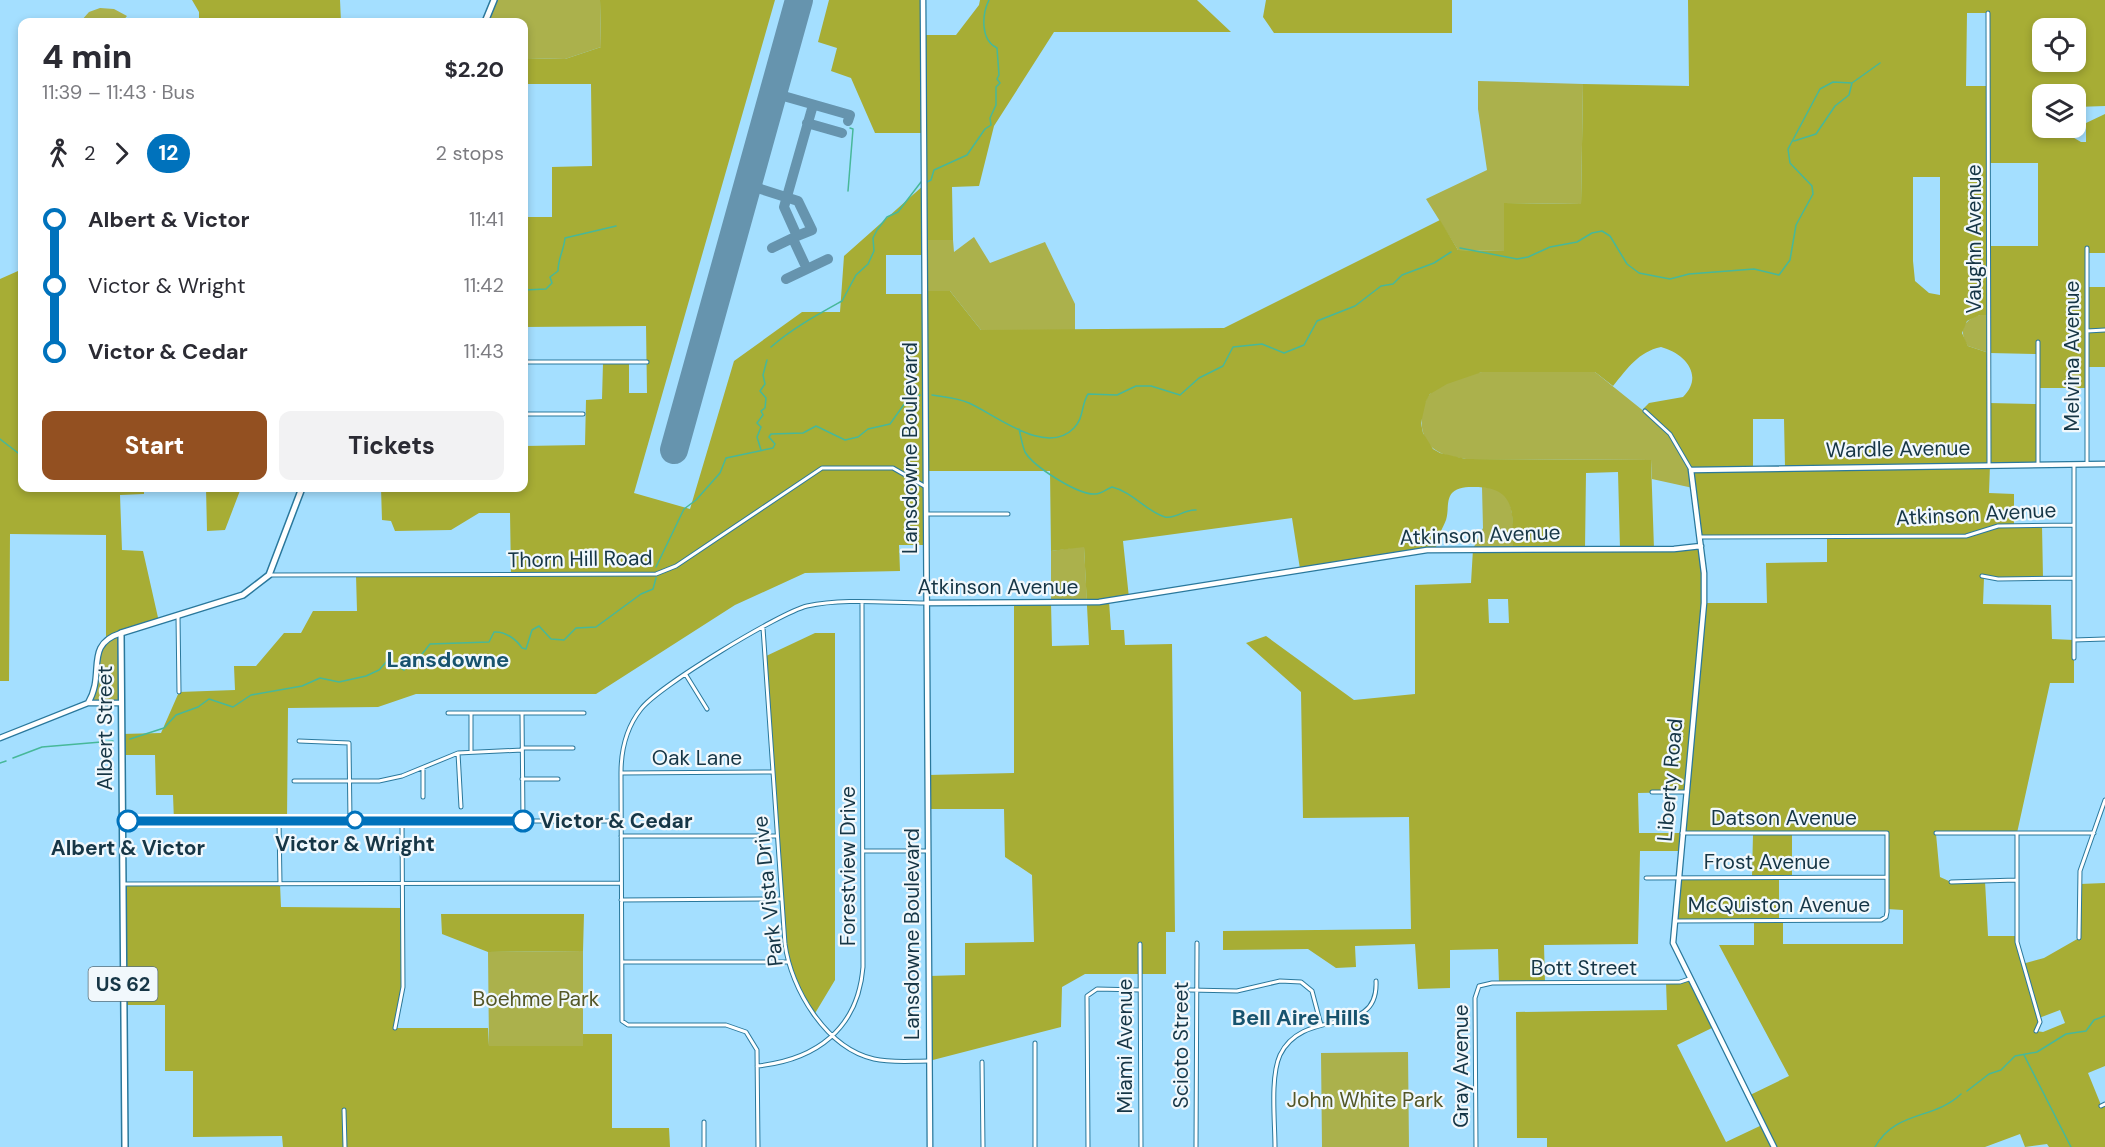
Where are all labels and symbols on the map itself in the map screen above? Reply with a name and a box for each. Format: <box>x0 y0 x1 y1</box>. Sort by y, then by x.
street label: Vaughn Avenue <box>1960 164 1988 314</box>
street label: Melvina Avenue <box>2058 281 2086 431</box>
street label: Lansdowne Boulevard <box>896 342 924 554</box>
street label: Wardle Avenue <box>1825 434 1971 464</box>
street label: Atkinson Avenue <box>1895 496 2057 532</box>
street label: Atkinson Avenue <box>1399 518 1561 552</box>
street label: Thorn Hill Road <box>507 544 653 574</box>
street label: Atkinson Avenue <box>918 573 1079 601</box>
district label: Lansdowne <box>387 645 509 674</box>
street label: Albert Street <box>91 666 119 790</box>
street label: Liberty Road <box>1651 717 1689 843</box>
street label: Oak Lane <box>652 744 742 772</box>
street label: Forestview Drive <box>834 786 862 946</box>
street label: Datson Avenue <box>1711 804 1857 832</box>
place label: Victor & Cedar <box>540 807 693 835</box>
marker: Albert & Victor <box>117 810 139 832</box>
marker: Victor & Cedar <box>512 810 534 832</box>
marker: Victor & Wright <box>346 811 364 829</box>
street label: Park Vista Drive <box>746 814 790 968</box>
street label: Lansdowne Boulevard <box>898 828 926 1040</box>
place label: Victor & Wright <box>275 830 435 858</box>
place label: Albert & Victor <box>51 834 206 862</box>
street label: Frost Avenue <box>1704 848 1830 876</box>
street label: McQuiston Avenue <box>1688 891 1870 919</box>
street label: Bott Street <box>1531 954 1637 982</box>
road number: US 62 <box>88 967 158 1001</box>
street label: Miami Avenue <box>1111 979 1139 1113</box>
street label: Scioto Street <box>1167 982 1195 1108</box>
park label: Boehme Park <box>473 985 600 1013</box>
district label: Bell Aire Hills <box>1232 1003 1370 1032</box>
street label: Gray Avenue <box>1447 1004 1475 1128</box>
park label: John White Park <box>1286 1086 1444 1114</box>

